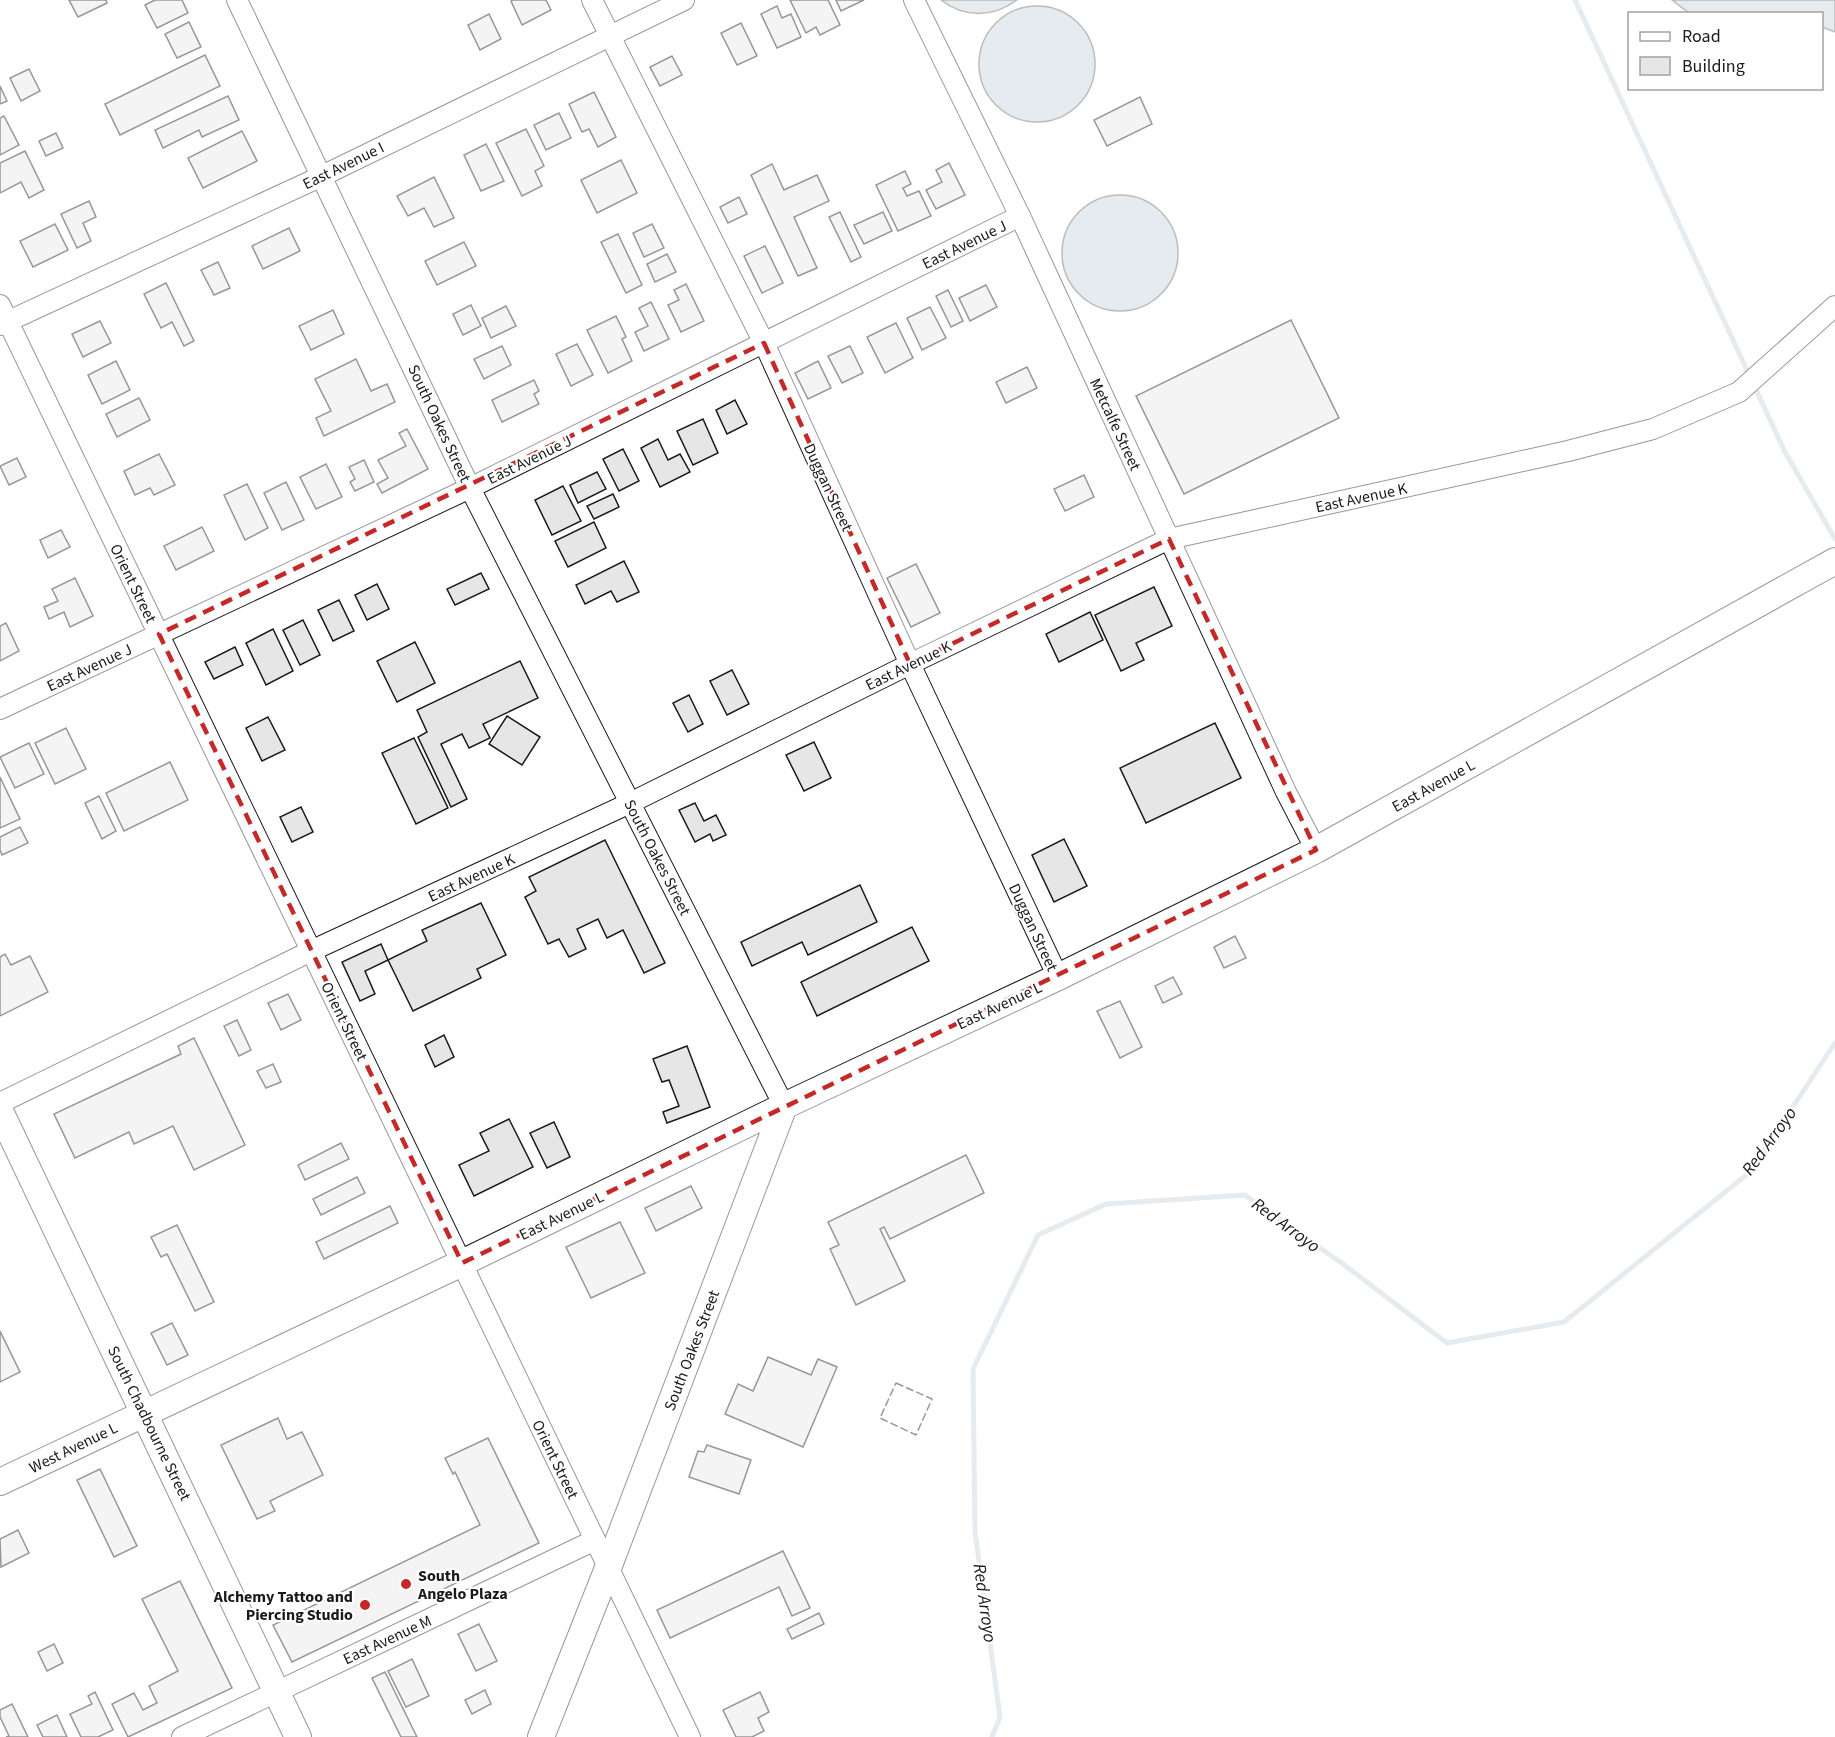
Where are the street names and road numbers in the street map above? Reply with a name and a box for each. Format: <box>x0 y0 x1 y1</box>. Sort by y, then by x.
street label: East Avenue I <box>299 137 388 195</box>
street label: East Avenue J <box>918 215 1010 275</box>
street label: South Oakes Street <box>402 361 476 486</box>
street label: Metcalfe Street <box>1084 375 1146 475</box>
street label: East Avenue J <box>483 430 575 490</box>
street label: Duggan Street <box>798 440 858 535</box>
street label: East Avenue K <box>1313 477 1410 518</box>
street label: Orient Street <box>104 540 162 627</box>
street label: East Avenue K <box>862 635 956 696</box>
street label: East Avenue J <box>43 639 136 697</box>
street label: East Avenue L <box>1388 754 1479 818</box>
street label: South Oakes Street <box>618 796 696 920</box>
street label: East Avenue K <box>425 848 519 908</box>
street label: Duggan Street <box>1003 880 1063 975</box>
street label: East Avenue L <box>953 976 1046 1035</box>
street label: Orient Street <box>315 978 373 1065</box>
street label: East Avenue L <box>515 1186 608 1246</box>
street label: South Oakes Street <box>659 1286 725 1414</box>
street label: South Chadbourne Street <box>102 1342 196 1505</box>
street label: Orient Street <box>526 1416 584 1503</box>
street label: West Avenue L <box>26 1417 122 1479</box>
street label: East Avenue M <box>339 1610 435 1670</box>

